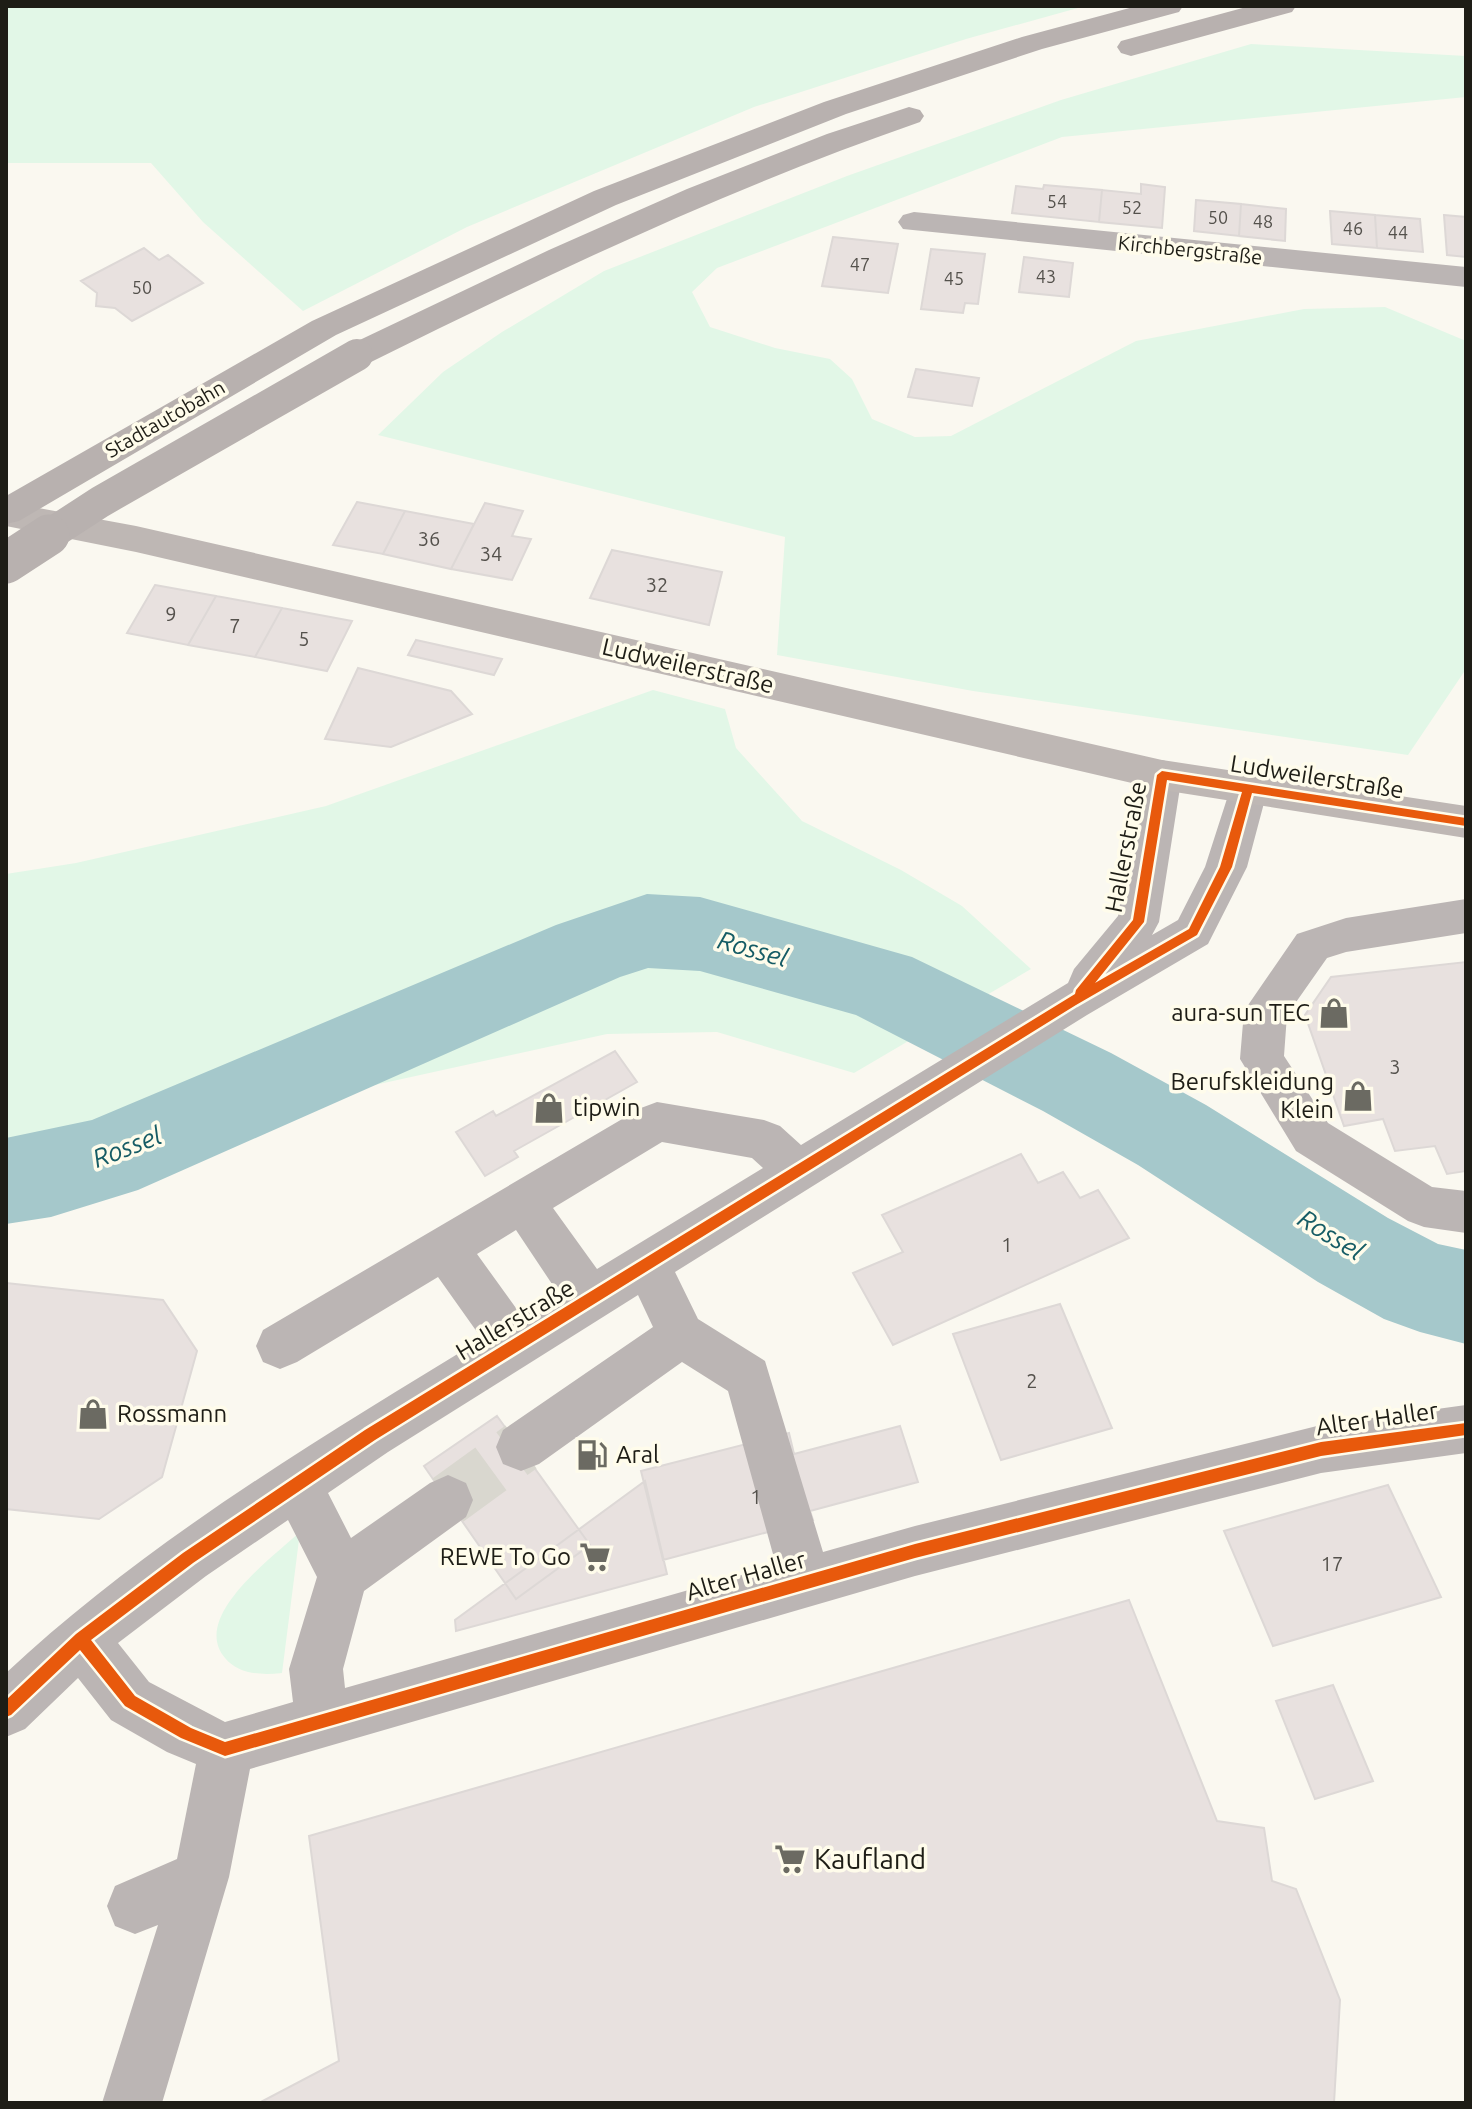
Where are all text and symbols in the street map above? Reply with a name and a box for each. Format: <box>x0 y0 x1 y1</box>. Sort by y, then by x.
house number: 54 <box>1047 191 1067 211</box>
house number: 52 <box>1122 197 1142 217</box>
house number: 50 <box>1208 207 1228 227</box>
house number: 48 <box>1253 211 1273 231</box>
house number: 46 <box>1343 218 1363 238</box>
house number: 44 <box>1388 222 1408 242</box>
street label: Kirchbergstraße <box>1117 230 1263 269</box>
house number: 47 <box>850 254 870 274</box>
house number: 43 <box>1036 266 1056 286</box>
house number: 45 <box>944 268 964 288</box>
house number: 50 <box>132 277 152 297</box>
street label: Stadtautobahn <box>101 375 229 462</box>
house number: 36 <box>418 527 440 550</box>
house number: 34 <box>480 542 502 565</box>
house number: 32 <box>646 573 668 596</box>
house number: 9 <box>165 602 177 625</box>
house number: 7 <box>229 614 241 637</box>
house number: 5 <box>298 627 310 650</box>
street label: Ludweilerstraße <box>600 633 777 698</box>
street label: Ludweilerstraße <box>1228 749 1406 804</box>
street label: Hallerstraße <box>1100 779 1151 915</box>
water label: Rossel <box>715 925 792 972</box>
shop icon: aura-sun TEC <box>1317 996 1351 1030</box>
place label: aura-sun TEC <box>1171 999 1310 1026</box>
house number: 3 <box>1389 1055 1401 1078</box>
place label: Berufskleidung Klein <box>1170 1068 1334 1123</box>
shop icon: Berufskleidung Klein <box>1341 1079 1375 1113</box>
shop icon: tipwin <box>532 1091 566 1125</box>
place label: tipwin <box>573 1094 640 1121</box>
water label: Rossel <box>88 1120 166 1173</box>
water label: Rossel <box>1293 1203 1369 1266</box>
house number: 1 <box>1001 1233 1013 1256</box>
street label: Hallerstraße <box>451 1274 579 1365</box>
house number: 2 <box>1026 1369 1038 1392</box>
shop icon: Rossmann <box>76 1397 110 1431</box>
street label: Alter Haller <box>1314 1397 1440 1440</box>
place label: Rossmann <box>117 1400 227 1427</box>
fuel station icon: Aral <box>575 1438 609 1472</box>
place label: Aral <box>616 1441 659 1468</box>
house number: 1 <box>750 1485 762 1508</box>
supermarket icon: REWE To Go <box>578 1540 612 1574</box>
place label: REWE To Go <box>440 1543 571 1570</box>
street label: Alter Haller <box>683 1546 809 1605</box>
house number: 17 <box>1321 1552 1343 1575</box>
supermarket icon: Kaufland <box>773 1842 807 1876</box>
place label: Kaufland <box>814 1843 926 1874</box>

